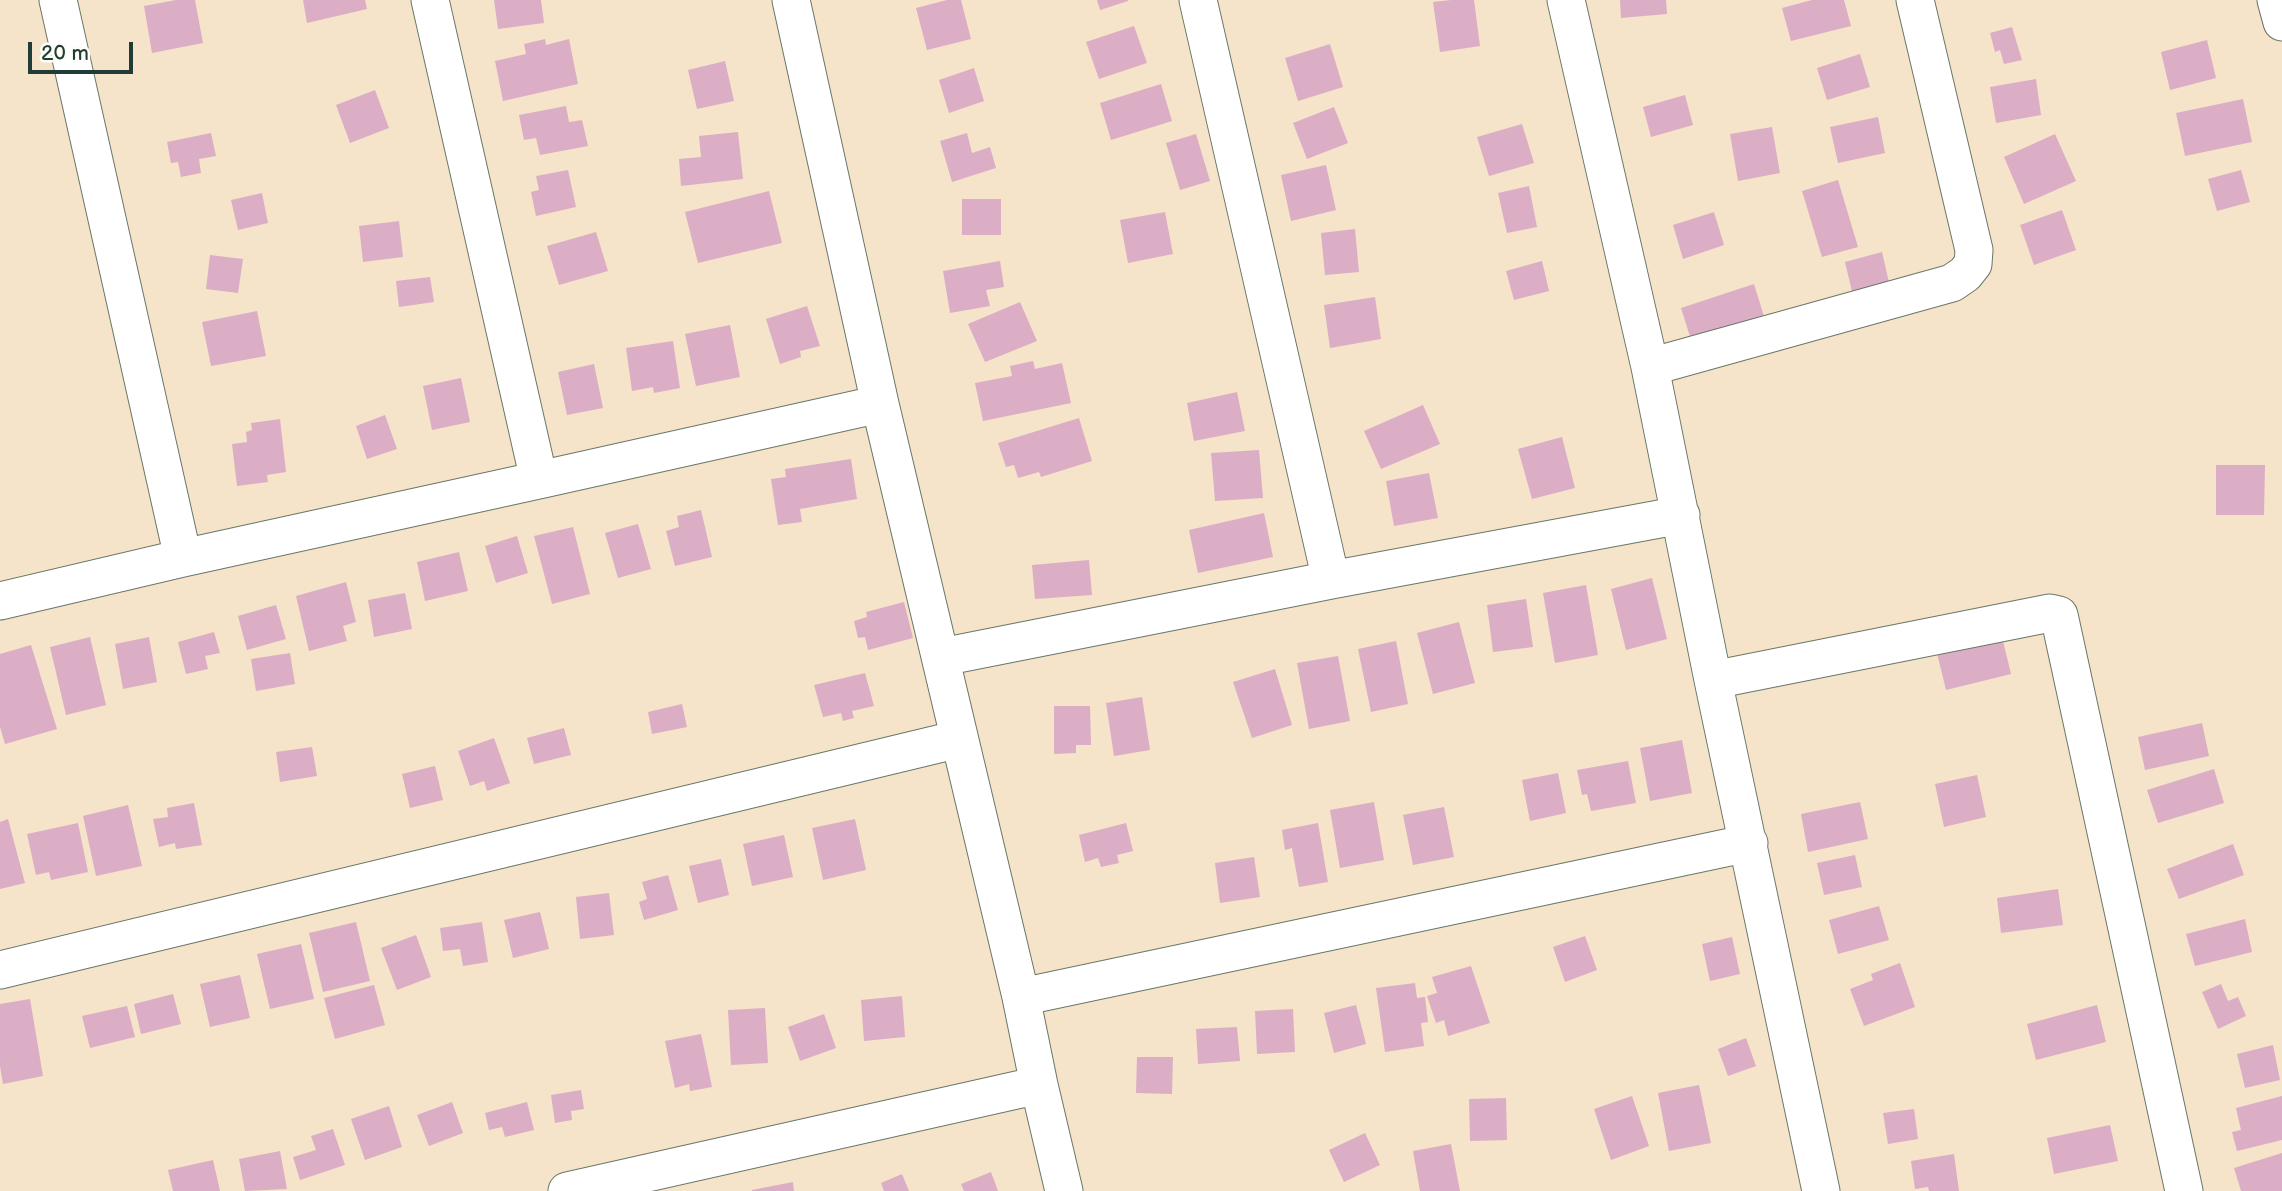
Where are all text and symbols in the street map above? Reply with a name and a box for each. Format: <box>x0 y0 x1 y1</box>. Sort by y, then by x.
scale bar <box>32 28 136 72</box>
text: 20 m <box>41 41 89 66</box>

